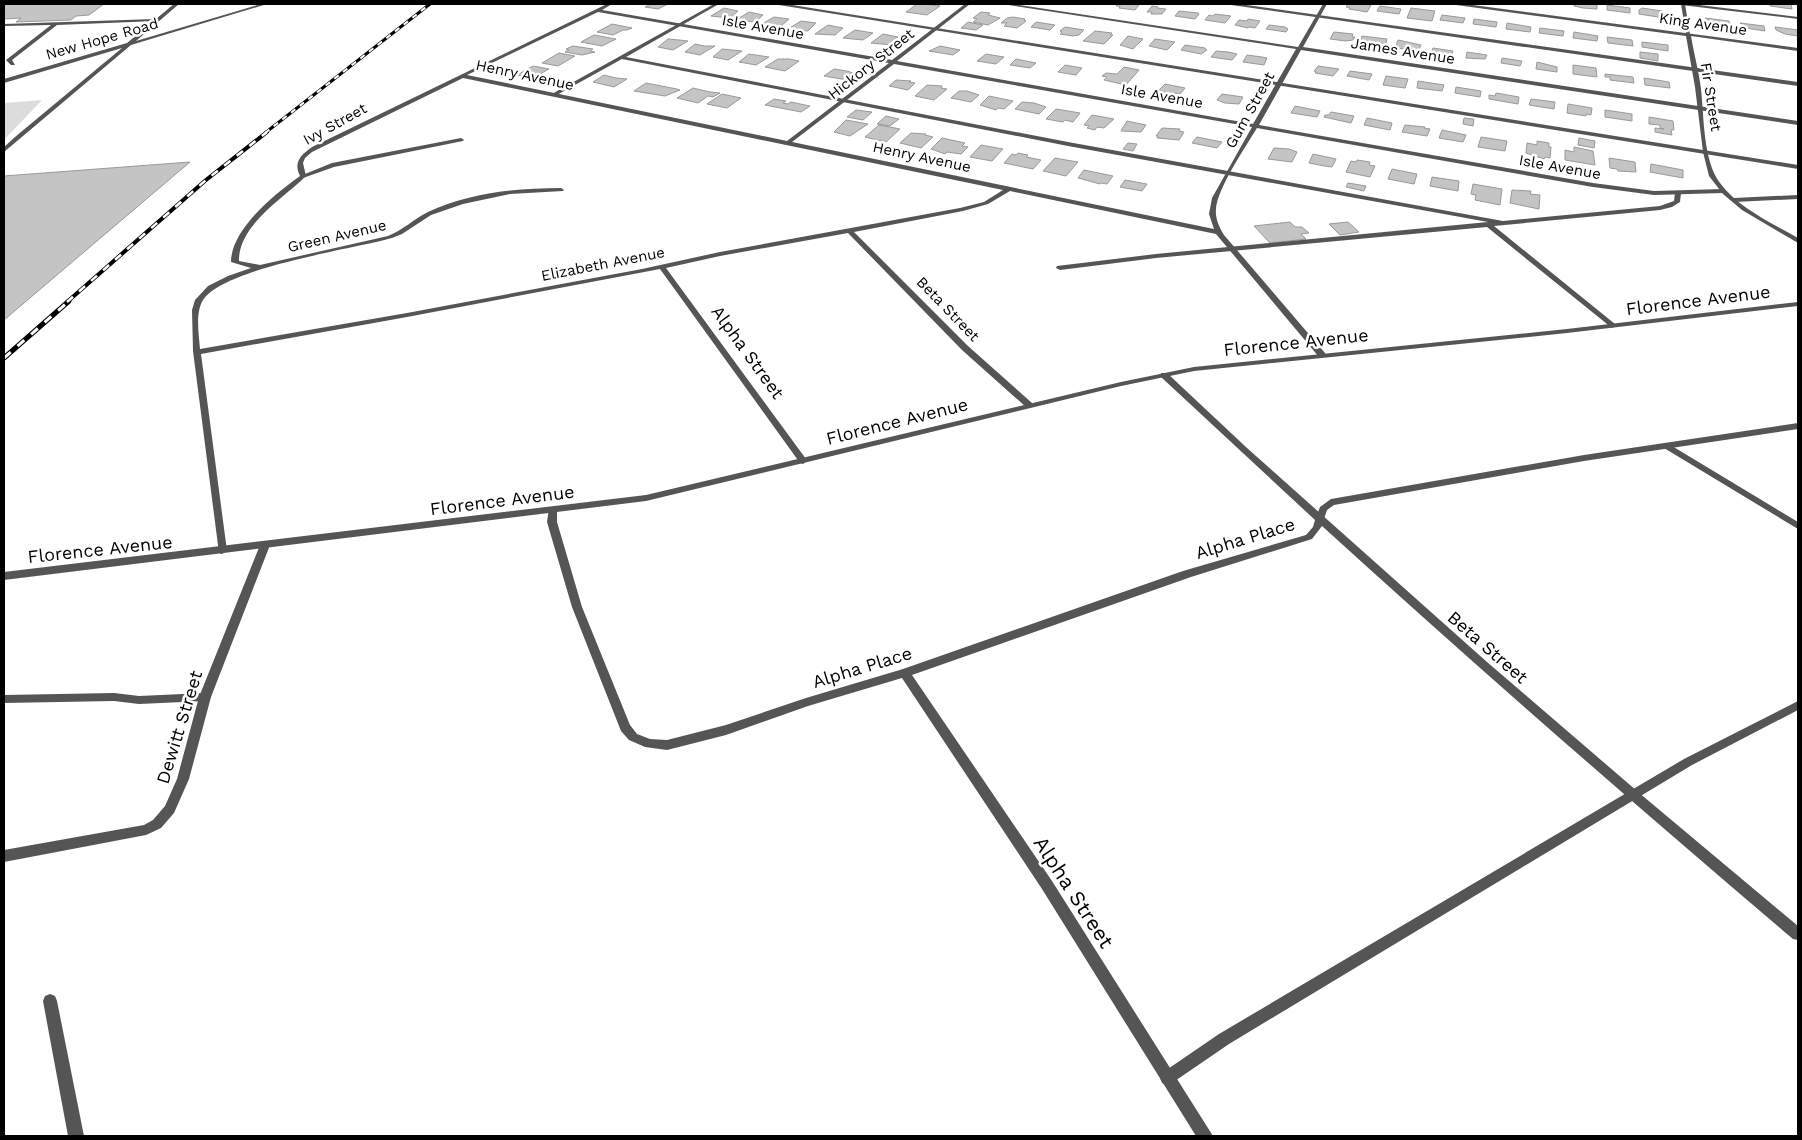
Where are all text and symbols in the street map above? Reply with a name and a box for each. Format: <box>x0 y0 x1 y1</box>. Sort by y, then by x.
street label: King Avenue <box>1658 9 1748 39</box>
street label: Isle Avenue <box>721 11 805 43</box>
street label: New Hope Road <box>44 14 160 64</box>
street label: Hickory Street <box>824 24 918 103</box>
street label: James Avenue <box>1350 34 1456 68</box>
street label: Henry Avenue <box>474 56 576 94</box>
street label: Fir Street <box>1697 61 1725 133</box>
street label: Gum Street <box>1222 68 1279 151</box>
street label: Isle Avenue <box>1120 80 1204 112</box>
street label: Ivy Street <box>300 99 371 149</box>
street label: Henry Avenue <box>871 138 973 176</box>
street label: Isle Avenue <box>1518 151 1602 183</box>
street label: Green Avenue <box>286 216 388 256</box>
street label: Elizabeth Avenue <box>540 243 666 285</box>
street label: Beta Street <box>913 273 984 346</box>
street label: Florence Avenue <box>1625 281 1771 319</box>
street label: Alpha Street <box>707 301 789 403</box>
street label: Florence Avenue <box>1223 324 1369 360</box>
street label: Florence Avenue <box>824 393 970 449</box>
street label: Florence Avenue <box>429 481 575 519</box>
street label: Alpha Place <box>1193 513 1297 563</box>
street label: Florence Avenue <box>27 531 173 567</box>
street label: Beta Street <box>1444 606 1533 688</box>
street label: Alpha Place <box>810 642 914 692</box>
street label: Dewitt Street <box>152 667 206 786</box>
street label: Alpha Street <box>1029 831 1120 953</box>

